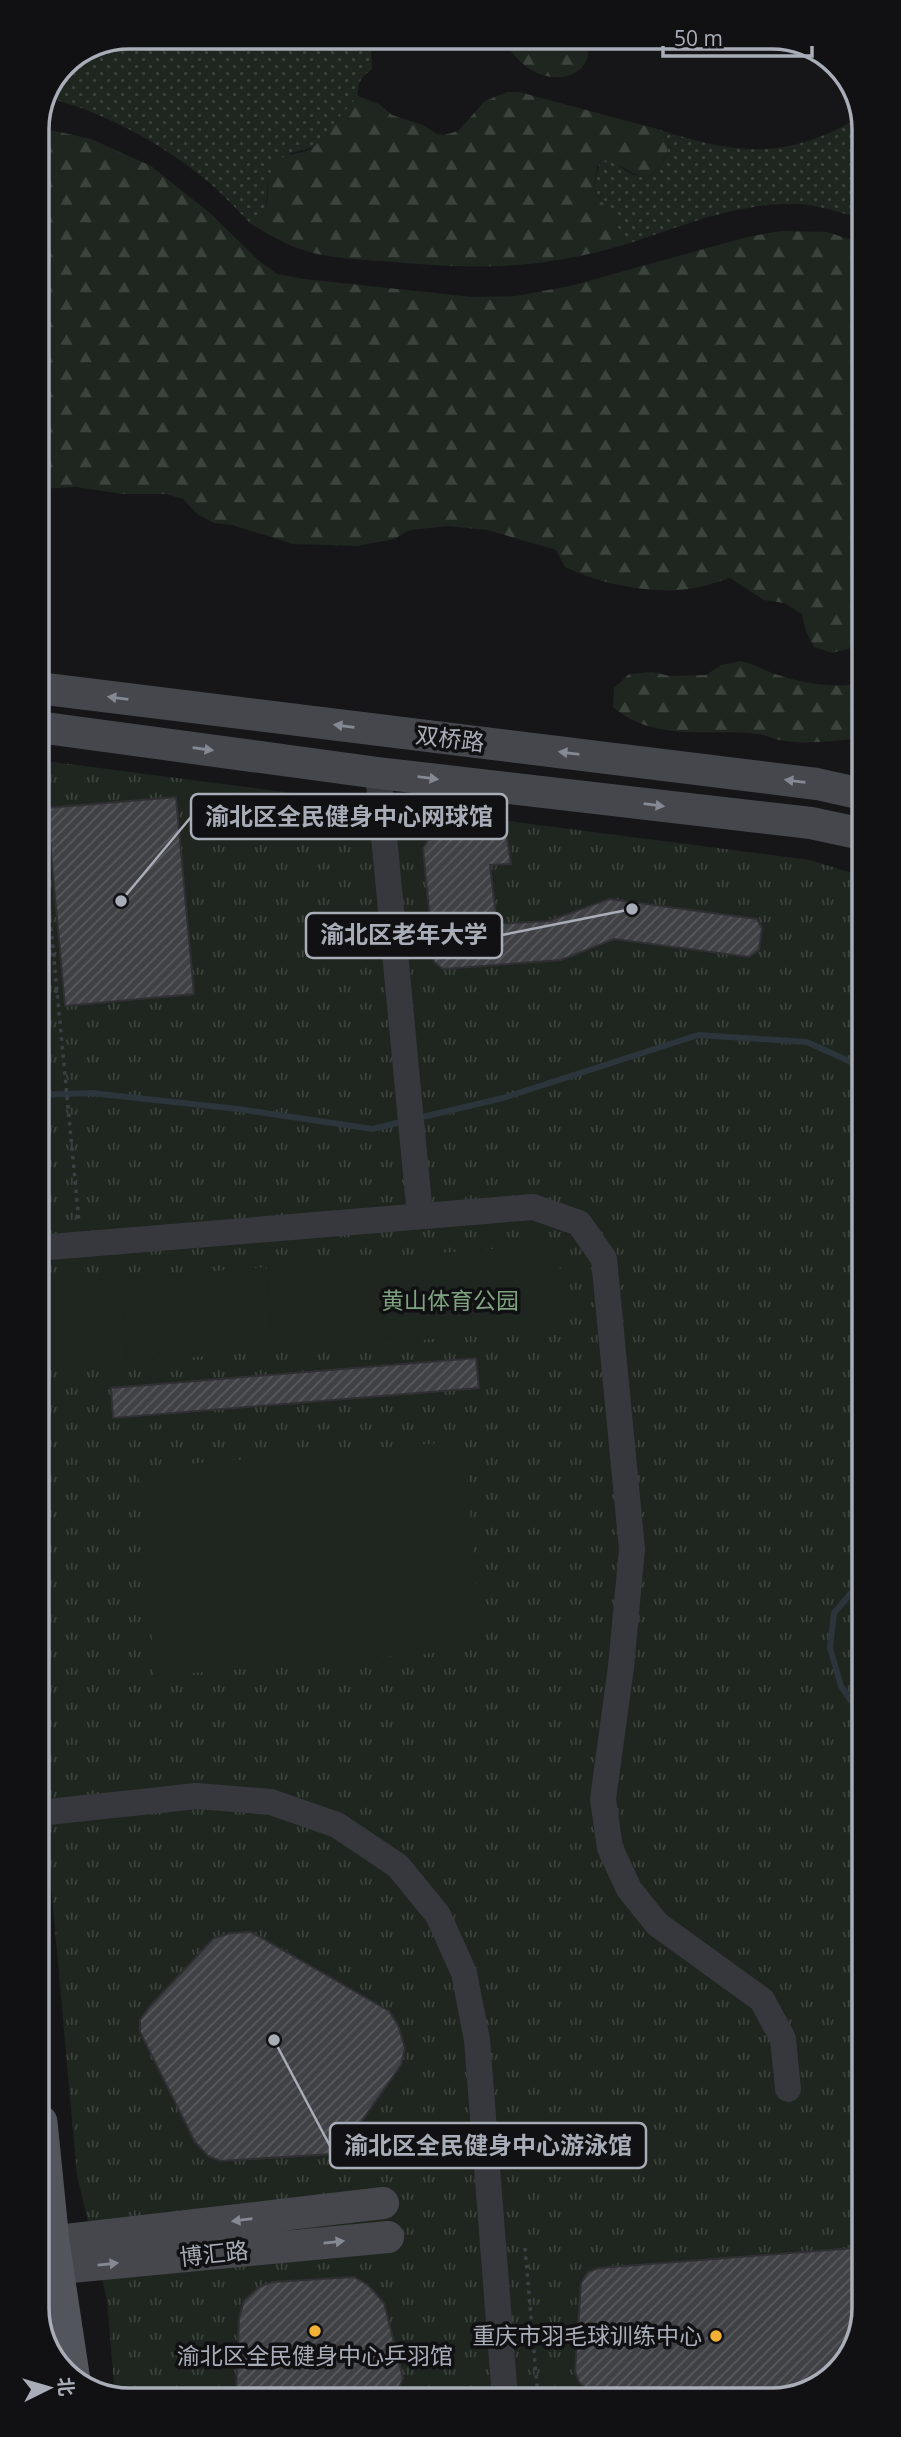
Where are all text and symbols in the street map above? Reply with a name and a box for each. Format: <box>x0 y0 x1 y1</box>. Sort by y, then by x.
scale bar <box>663 14 812 58</box>
text: 50 m <box>674 24 723 52</box>
one-way arrow <box>107 692 129 703</box>
street label: 双桥路 <box>414 718 486 758</box>
one-way arrow <box>332 720 354 731</box>
one-way arrow <box>192 744 214 755</box>
one-way arrow <box>558 748 580 759</box>
one-way arrow <box>417 773 439 784</box>
one-way arrow <box>784 775 806 786</box>
callout: 渝北区全民健身中心网球馆 <box>191 794 507 839</box>
text: 渝北区全民健身中心网球馆 <box>205 799 493 832</box>
one-way arrow <box>643 799 665 810</box>
callout: 渝北区老年大学 <box>306 913 502 958</box>
text: 渝北区老年大学 <box>320 917 488 950</box>
park label: 黄山体育公园 <box>381 1284 519 1316</box>
callout: 渝北区全民健身中心游泳馆 <box>330 2123 646 2168</box>
text: 渝北区全民健身中心游泳馆 <box>344 2128 632 2161</box>
one-way arrow <box>231 2214 253 2225</box>
street label: 博汇路 <box>178 2233 250 2273</box>
one-way arrow <box>324 2236 346 2247</box>
one-way arrow <box>97 2258 119 2269</box>
place label: 重庆市羽毛球训练中心 <box>472 2319 702 2351</box>
marker: 渝北区全民健身中心乒羽馆 <box>307 2323 323 2339</box>
marker: 重庆市羽毛球训练中心 <box>708 2328 724 2344</box>
place label: 渝北区全民健身中心乒羽馆 <box>177 2339 453 2371</box>
north arrow <box>14 2353 84 2423</box>
text: 北 <box>52 2376 80 2397</box>

